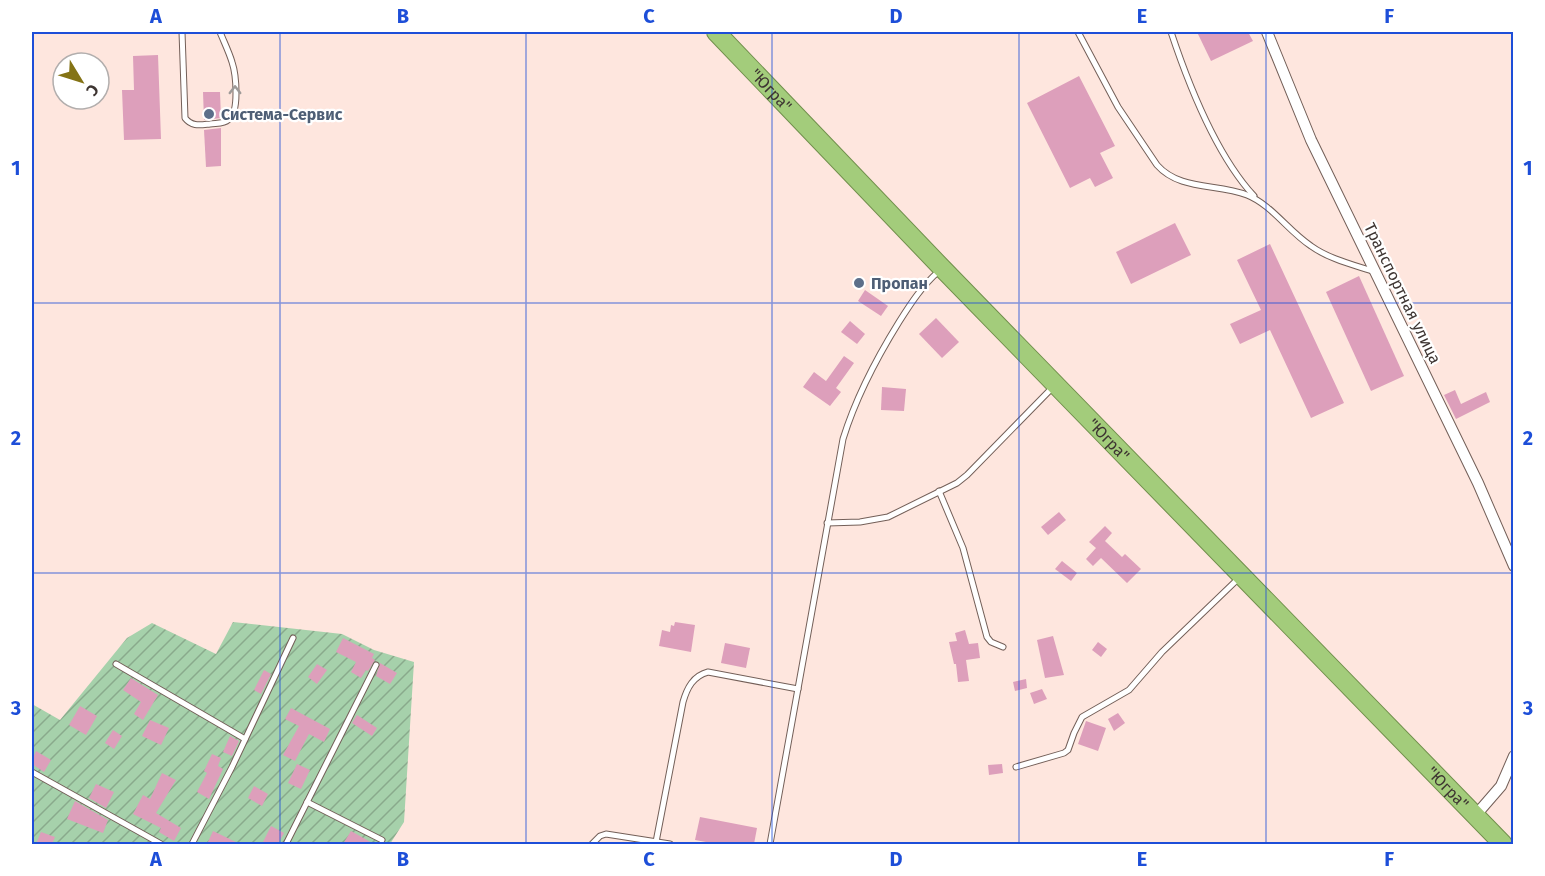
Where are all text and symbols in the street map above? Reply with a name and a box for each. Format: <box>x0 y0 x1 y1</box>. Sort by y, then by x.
text: A <box>149 4 163 28</box>
text: B <box>397 4 409 28</box>
text: C <box>643 4 655 28</box>
text: D <box>889 4 903 28</box>
text: E <box>1137 4 1147 28</box>
text: F <box>1384 4 1394 28</box>
north arrow <box>51 51 111 111</box>
street label: "Югра" <box>746 65 796 115</box>
text: С <box>82 80 103 100</box>
one-way arrow <box>229 86 241 95</box>
place label: Система-Сервис <box>221 105 343 124</box>
marker: Система-Сервис <box>202 107 216 121</box>
text: 1 <box>11 156 21 180</box>
text: 1 <box>1523 156 1533 180</box>
street label: Транспортная улица <box>1360 220 1445 367</box>
place label: Пропан <box>871 274 928 293</box>
marker: Пропан <box>852 276 866 290</box>
street label: "Югра" <box>1084 414 1133 465</box>
text: 2 <box>11 426 21 450</box>
text: 2 <box>1523 426 1533 450</box>
text: 3 <box>10 696 21 720</box>
text: 3 <box>1522 696 1533 720</box>
street label: "Югра" <box>1423 763 1473 813</box>
text: A <box>149 847 163 871</box>
text: B <box>397 847 409 871</box>
text: C <box>643 847 655 871</box>
text: D <box>889 847 903 871</box>
text: E <box>1137 847 1147 871</box>
text: F <box>1384 847 1394 871</box>

